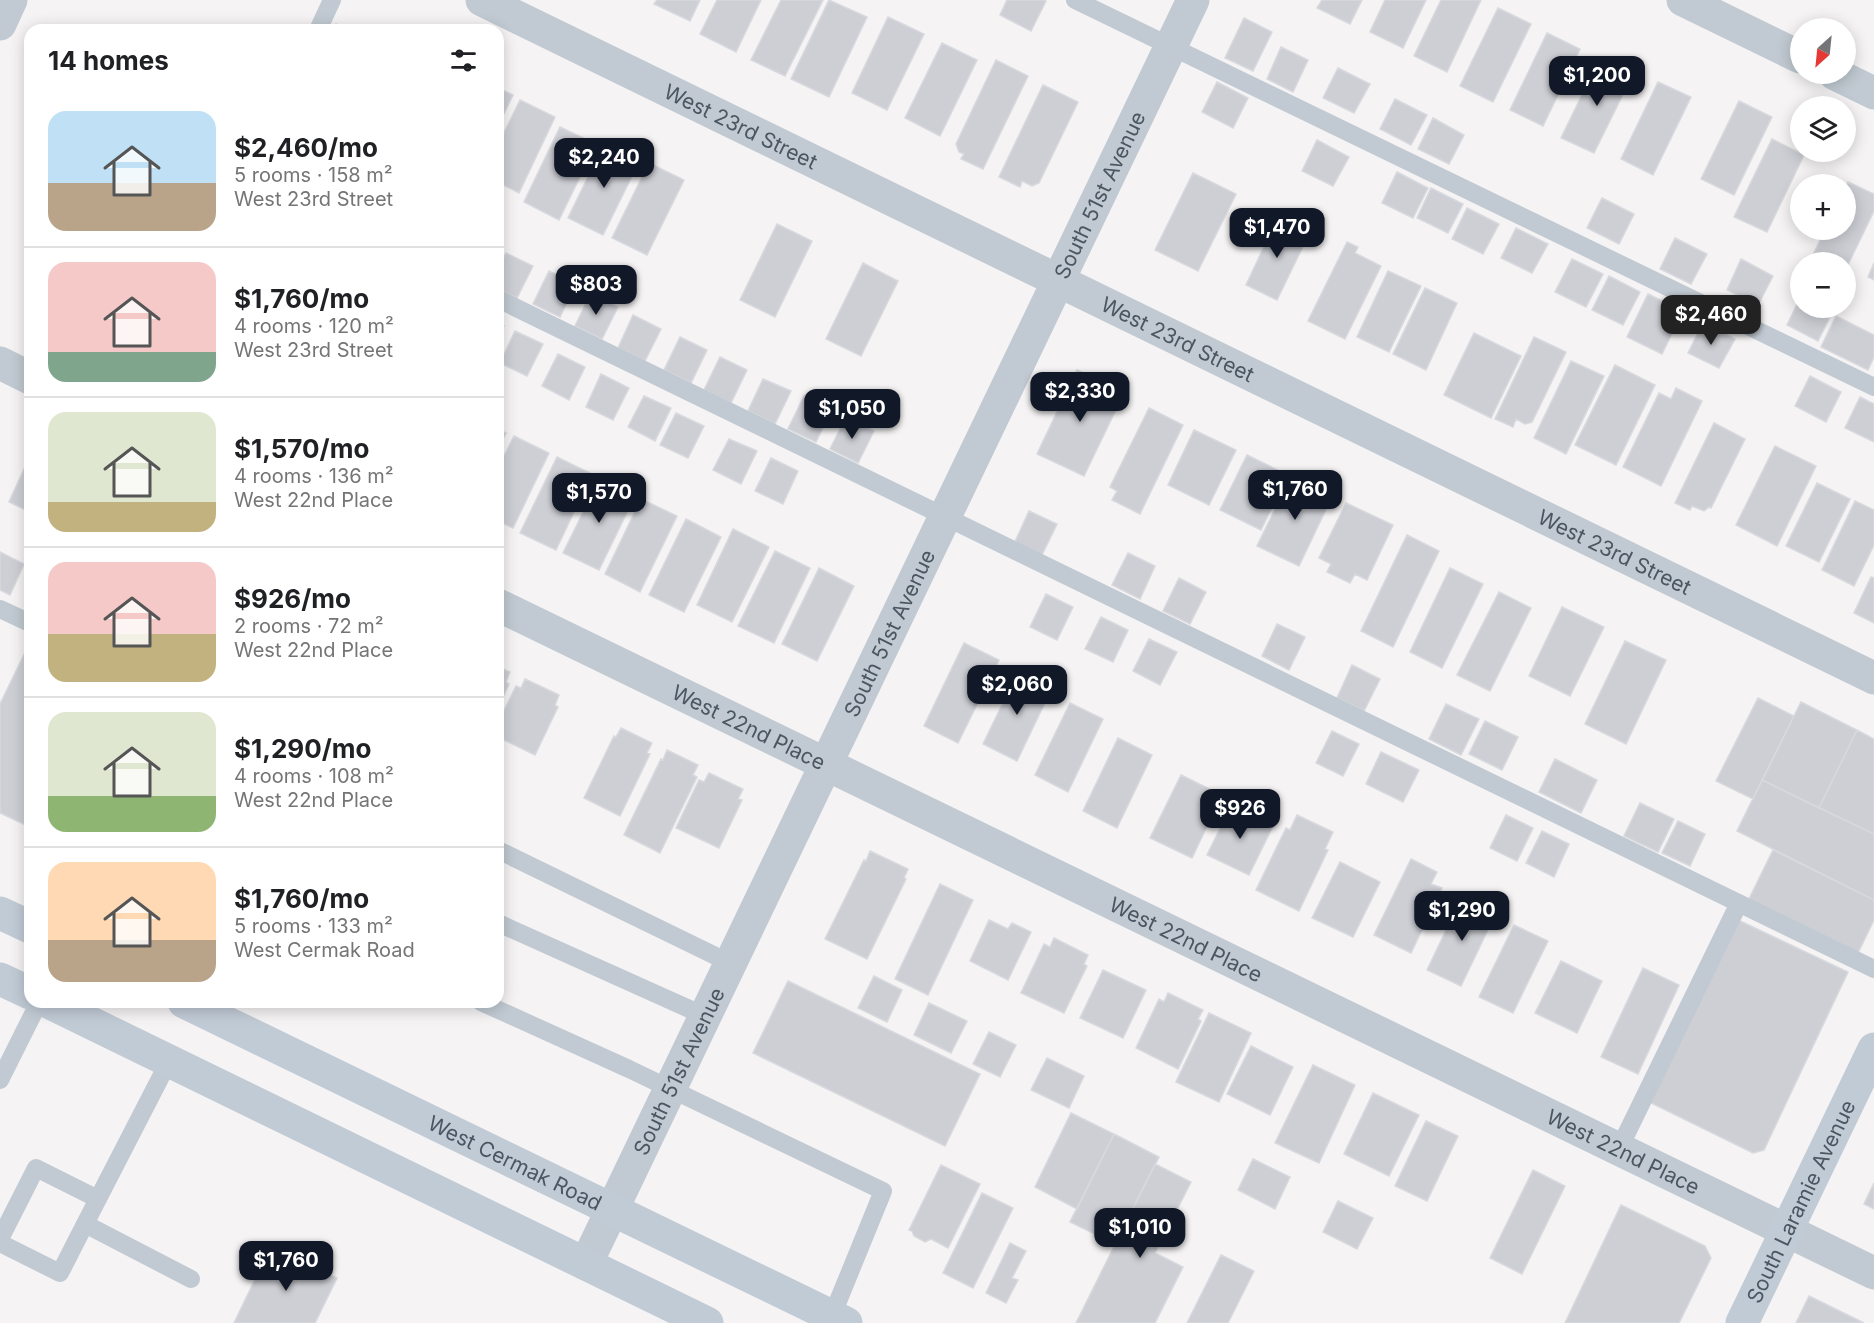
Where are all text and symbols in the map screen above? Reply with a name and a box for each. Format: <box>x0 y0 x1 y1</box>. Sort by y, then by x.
north arrow <box>1790 18 1856 84</box>
map controls <box>1790 18 1856 318</box>
icon: filters <box>447 44 480 77</box>
text: 14 homes <box>48 45 169 76</box>
pin: $1,200 <box>1548 56 1646 107</box>
text: $1,200 <box>1563 63 1631 87</box>
street label: West 23rd Street <box>660 78 822 174</box>
button: layers <box>1790 96 1856 162</box>
street label: South 51st Avenue <box>1049 107 1150 283</box>
text: $2,460/mo <box>234 132 378 163</box>
icon: home <box>96 135 168 207</box>
pin: $2,240 <box>555 138 653 189</box>
text: $2,240 <box>568 145 640 169</box>
text: 5 rooms · 158 m² <box>234 163 393 187</box>
button: + <box>1790 174 1856 240</box>
text: West 23rd Street <box>234 187 393 211</box>
pin: $1,470 <box>1228 208 1326 259</box>
text: $1,470 <box>1244 215 1310 239</box>
button: − <box>1790 252 1856 318</box>
pin: $803 <box>560 265 632 316</box>
text: $803 <box>570 272 622 296</box>
text: $1,760/mo <box>234 283 369 314</box>
icon: home <box>96 286 168 358</box>
street label: West 23rd Street <box>1097 291 1259 387</box>
pin: $2,460 <box>1662 295 1760 346</box>
text: $2,460 <box>1675 302 1747 326</box>
text: 4 rooms · 120 m² <box>234 314 394 338</box>
text: West 23rd Street <box>234 338 393 362</box>
pin: $2,330 <box>1031 372 1129 423</box>
text: $2,330 <box>1044 379 1116 403</box>
pin: $1,050 <box>803 389 901 440</box>
text: $1,050 <box>818 396 886 420</box>
text: $1,570/mo <box>234 433 369 464</box>
icon: home <box>96 436 168 508</box>
text: 4 rooms · 136 m² <box>234 464 394 488</box>
pin: $1,760 <box>1246 470 1344 521</box>
pin: $1,570 <box>550 473 648 524</box>
text: $1,760 <box>1262 477 1328 501</box>
text: $1,570 <box>566 480 632 504</box>
text: West 22nd Place <box>234 488 393 512</box>
street label: West 23rd Street <box>1534 504 1696 600</box>
street label: South 51st Avenue <box>838 545 940 721</box>
text: $926/mo <box>234 583 351 614</box>
icon: home <box>96 586 168 658</box>
text: 2 rooms · 72 m² <box>234 614 384 638</box>
text: West 22nd Place <box>234 638 393 662</box>
pin: $2,060 <box>968 665 1066 716</box>
text: $2,060 <box>981 672 1053 696</box>
street label: West 22nd Place <box>668 679 830 775</box>
text: $1,290/mo <box>234 733 371 764</box>
icon: home <box>96 736 168 808</box>
text: 4 rooms · 108 m² <box>234 764 394 788</box>
text: West 22nd Place <box>234 788 393 812</box>
pin: $926 <box>1204 789 1276 840</box>
text: $926 <box>1214 796 1266 820</box>
text: $1,760/mo <box>234 883 369 914</box>
icon: home <box>96 886 168 958</box>
street label: West 22nd Place <box>1106 891 1267 987</box>
pin: $1,290 <box>1413 891 1511 942</box>
text: $1,290 <box>1428 898 1496 922</box>
text: 5 rooms · 133 m² <box>234 914 393 938</box>
text: West Cermak Road <box>234 938 415 962</box>
street label: South 51st Avenue <box>628 983 729 1159</box>
street label: South Laramie Avenue <box>1741 1096 1860 1307</box>
street label: West 22nd Place <box>1543 1104 1704 1199</box>
street label: West Cermak Road <box>424 1110 606 1215</box>
pin: $1,010 <box>1091 1208 1189 1259</box>
text: $1,010 <box>1108 1215 1172 1239</box>
pin: $1,760 <box>237 1241 335 1292</box>
text: $1,760 <box>253 1248 319 1272</box>

